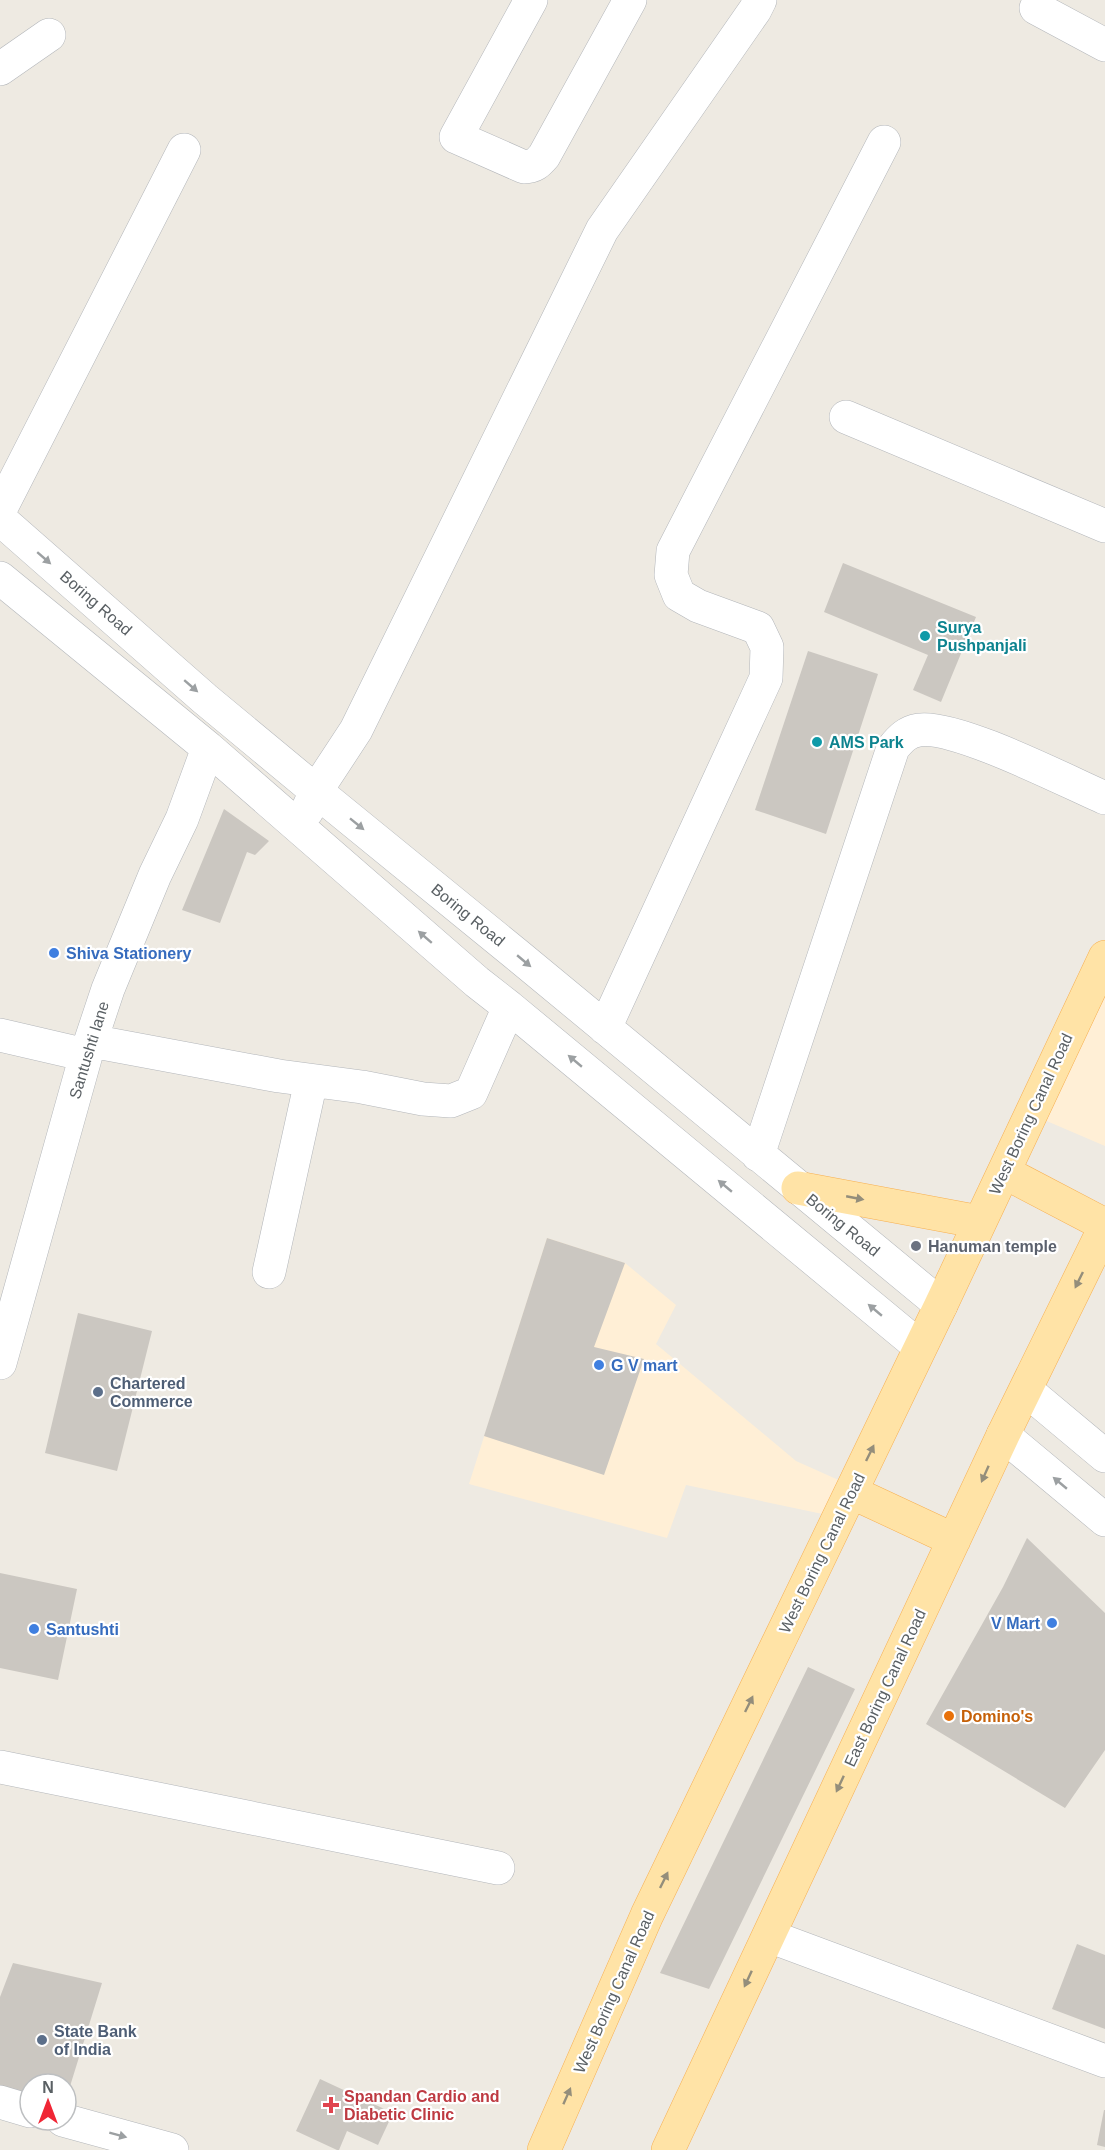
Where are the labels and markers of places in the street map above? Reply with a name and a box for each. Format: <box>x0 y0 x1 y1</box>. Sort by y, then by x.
place label: Surya Pushpanjali <box>937 619 1027 654</box>
marker: Surya Pushpanjali <box>918 629 932 643</box>
place label: AMS Park <box>829 734 904 751</box>
marker: AMS Park <box>810 735 824 749</box>
place label: Shiva Stationery <box>66 945 191 962</box>
marker: Shiva Stationery <box>47 946 61 960</box>
place label: Hanuman temple <box>928 1238 1057 1255</box>
marker: Hanuman temple <box>909 1239 923 1253</box>
place label: G V mart <box>611 1357 678 1374</box>
marker: G V mart <box>592 1358 606 1372</box>
place label: Chartered Commerce <box>110 1375 193 1410</box>
marker: Chartered Commerce <box>91 1385 105 1399</box>
place label: V Mart <box>991 1615 1041 1632</box>
marker: V Mart <box>1045 1616 1059 1630</box>
place label: Santushti <box>46 1621 119 1638</box>
marker: Santushti <box>27 1622 41 1636</box>
place label: Domino's <box>961 1708 1033 1725</box>
marker: Domino's <box>942 1709 956 1723</box>
place label: State Bank of India <box>54 2023 137 2058</box>
marker: State Bank of India <box>35 2033 49 2047</box>
place label: Spandan Cardio and Diabetic Clinic <box>344 2088 500 2123</box>
marker: Spandan Cardio and Diabetic Clinic <box>322 2096 340 2114</box>

